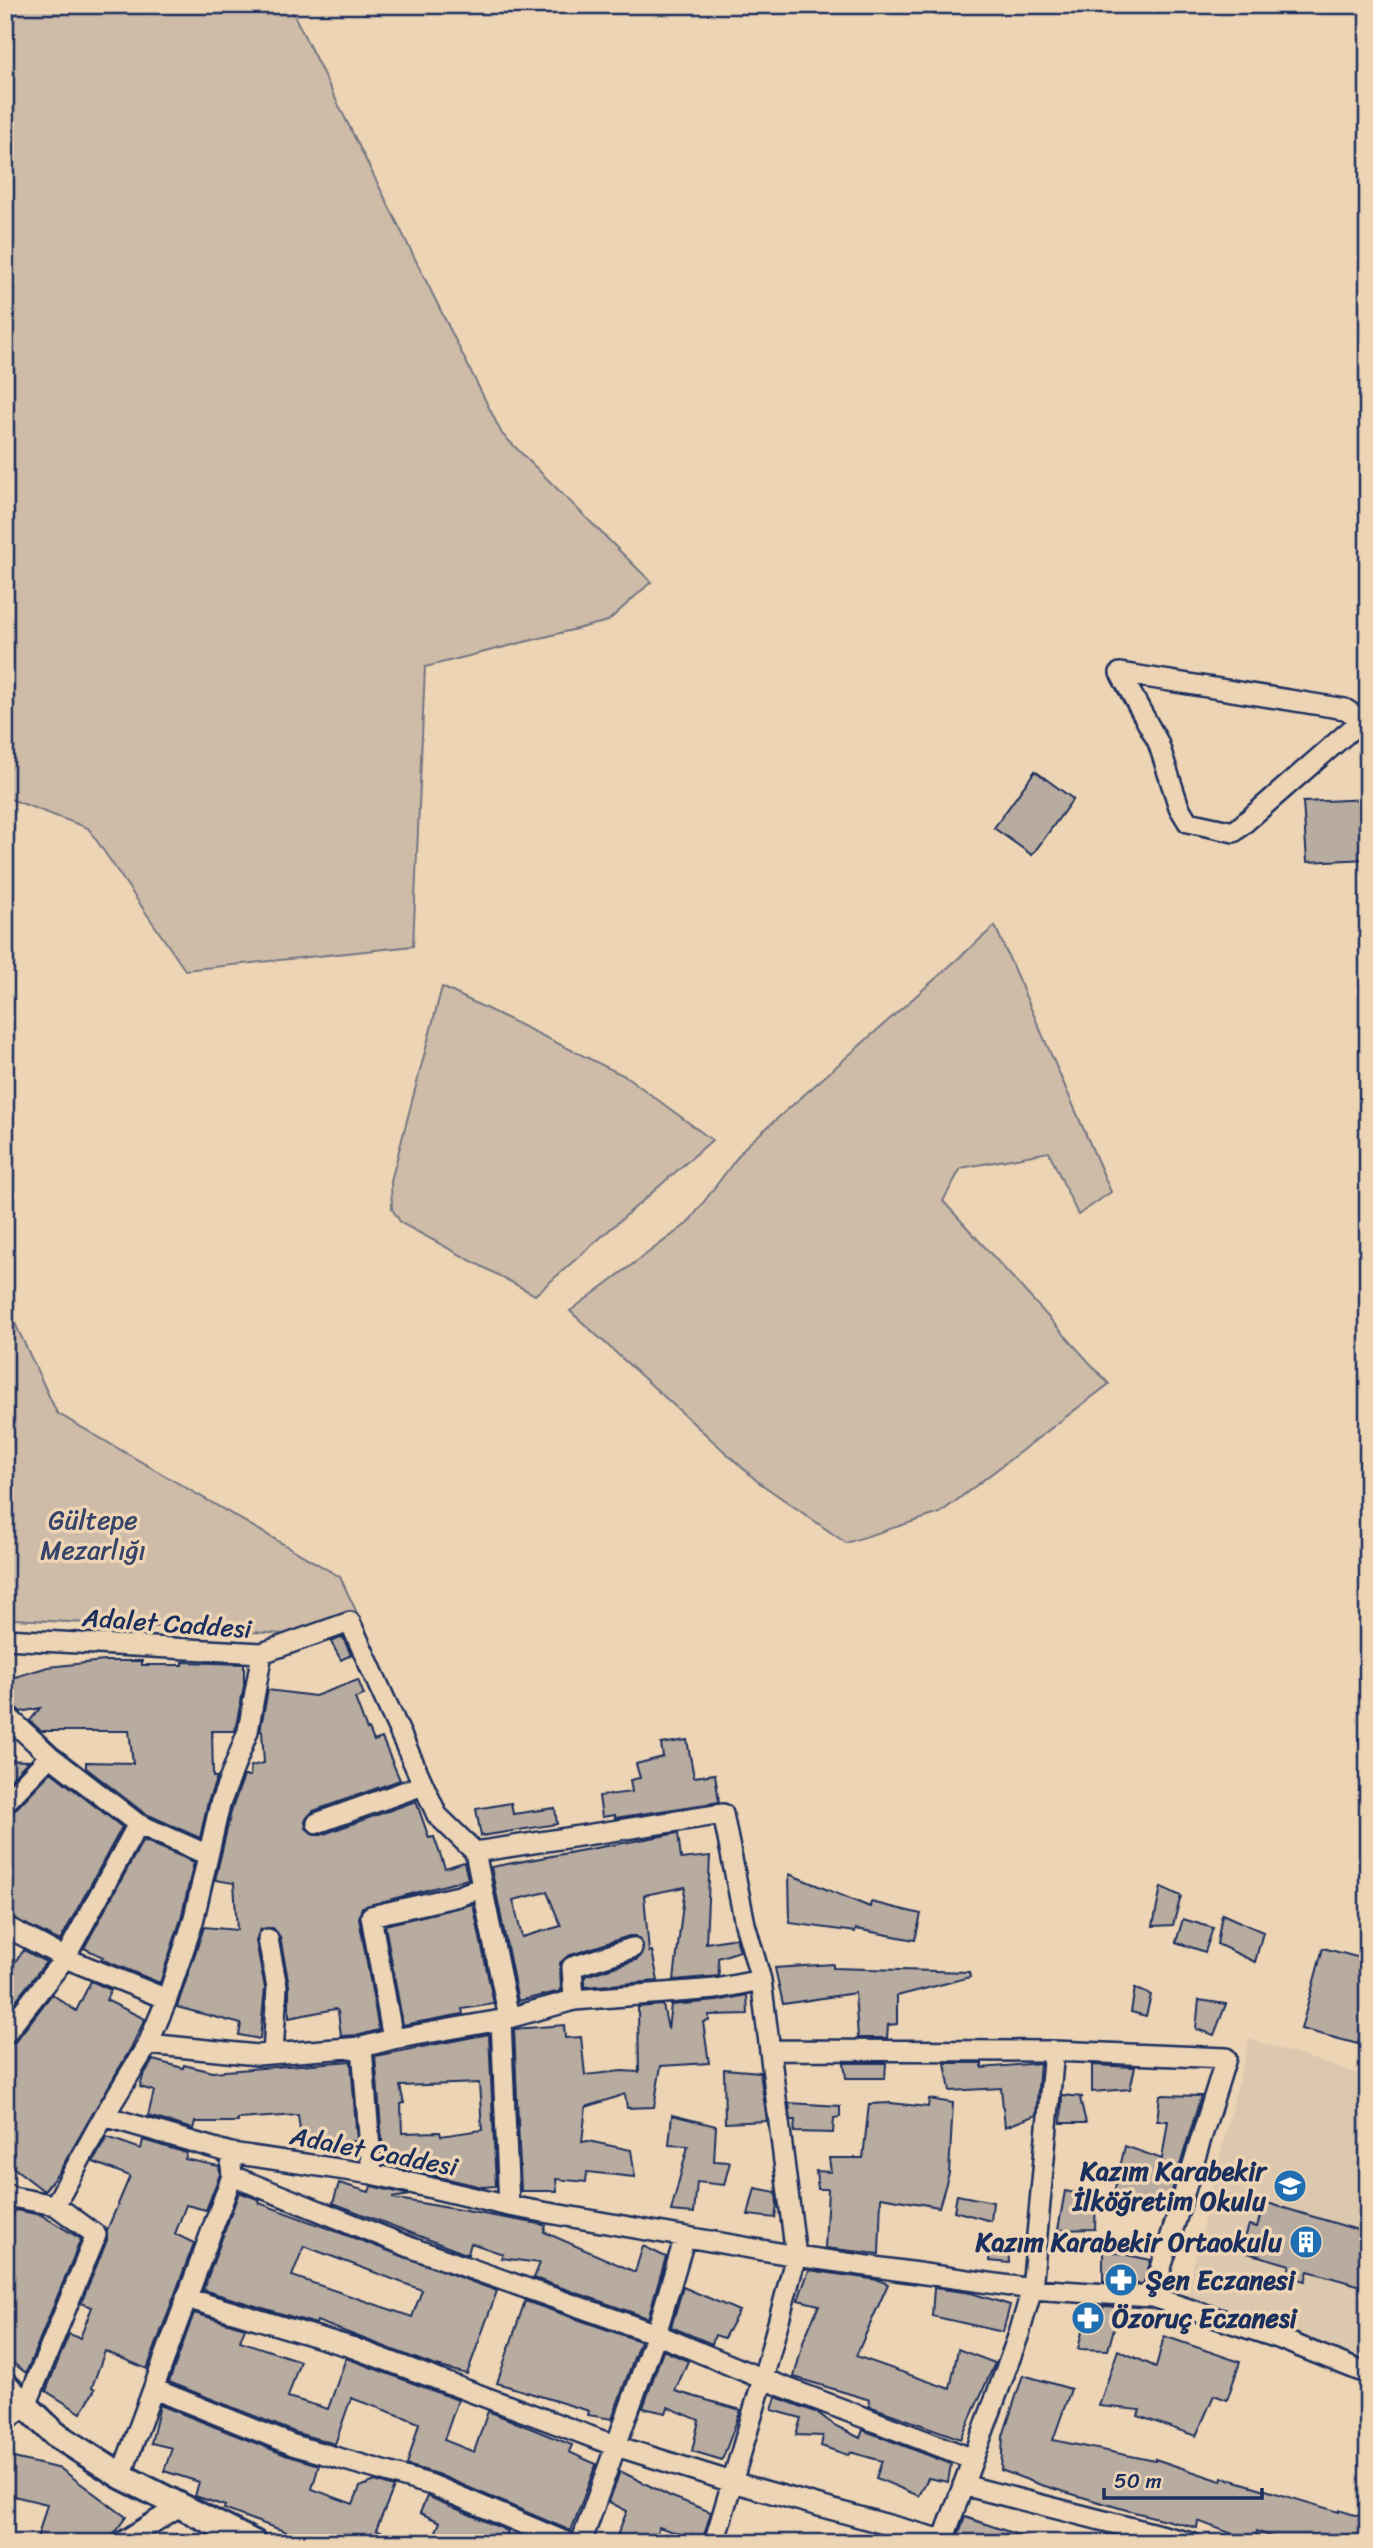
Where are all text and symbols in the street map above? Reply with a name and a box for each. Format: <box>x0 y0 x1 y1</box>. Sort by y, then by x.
park label: Gültepe Mezarlığı <box>40 1497 146 1573</box>
street label: Adalet Caddesi <box>80 1594 254 1652</box>
street label: Adalet Caddesi <box>285 2112 462 2190</box>
place label: Kazım Karabekir İlköğretim Okulu <box>1071 2148 1268 2224</box>
school or university icon: Kazım Karabekir İlköğretim Okulu <box>1271 2167 1309 2205</box>
place label: Kazım Karabekir Ortaokulu <box>975 2219 1283 2265</box>
building icon: Kazım Karabekir Ortaokulu <box>1287 2223 1325 2261</box>
place label: Şen Eczanesi <box>1145 2257 1297 2303</box>
pharmacy icon: Şen Eczanesi <box>1102 2261 1140 2299</box>
place label: Özoruç Eczanesi <box>1112 2295 1299 2341</box>
pharmacy icon: Özoruç Eczanesi <box>1069 2299 1107 2337</box>
scale bar <box>1104 2457 1261 2501</box>
text: 50 m <box>1114 2462 1162 2500</box>

